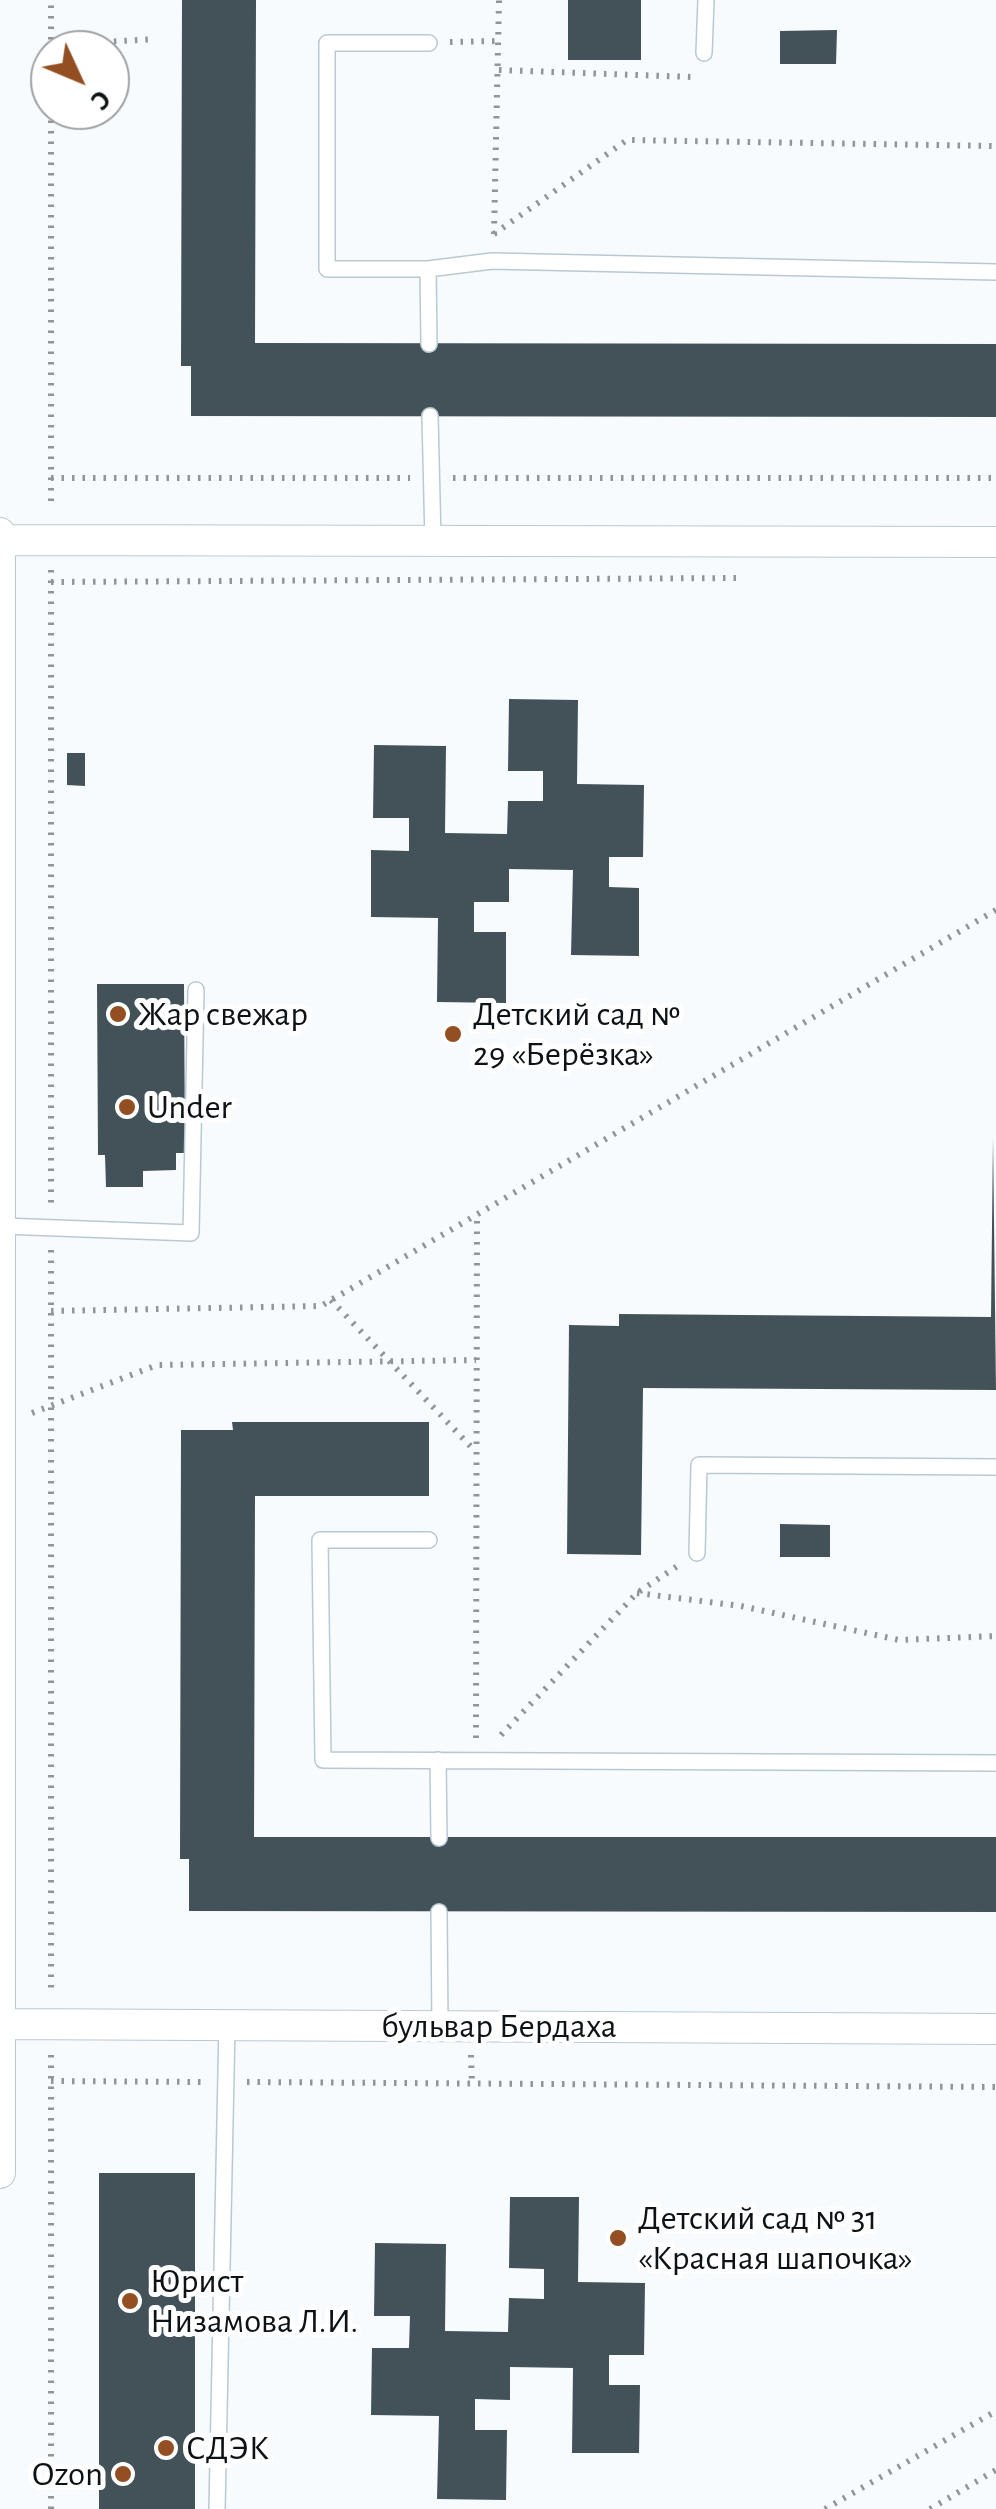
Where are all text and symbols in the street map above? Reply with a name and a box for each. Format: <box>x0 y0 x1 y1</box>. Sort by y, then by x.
north arrow <box>30 30 130 130</box>
text: С <box>85 84 116 115</box>
place label: Жар свежар <box>138 993 308 1035</box>
place label: Детский сад № 29 «Берёзка» <box>473 993 680 1075</box>
marker: Жар свежар <box>107 1003 129 1025</box>
marker: Детский сад № 29 «Берёзка» <box>442 1023 464 1045</box>
place label: Under <box>147 1086 232 1128</box>
marker: Under <box>116 1096 138 1118</box>
street label: бульвар Бердаха <box>381 2005 617 2047</box>
place label: Детский сад № 31 «Красная шапочка» <box>638 2197 913 2279</box>
marker: Детский сад № 31 «Красная шапочка» <box>607 2227 629 2249</box>
place label: Юрист Низамова Л.И. <box>150 2260 358 2342</box>
marker: Юрист Низамова Л.И. <box>119 2290 141 2312</box>
place label: СДЭК <box>186 2427 269 2469</box>
marker: СДЭК <box>155 2437 177 2459</box>
place label: Ozon <box>32 2453 103 2495</box>
marker: Ozon <box>112 2463 134 2485</box>

